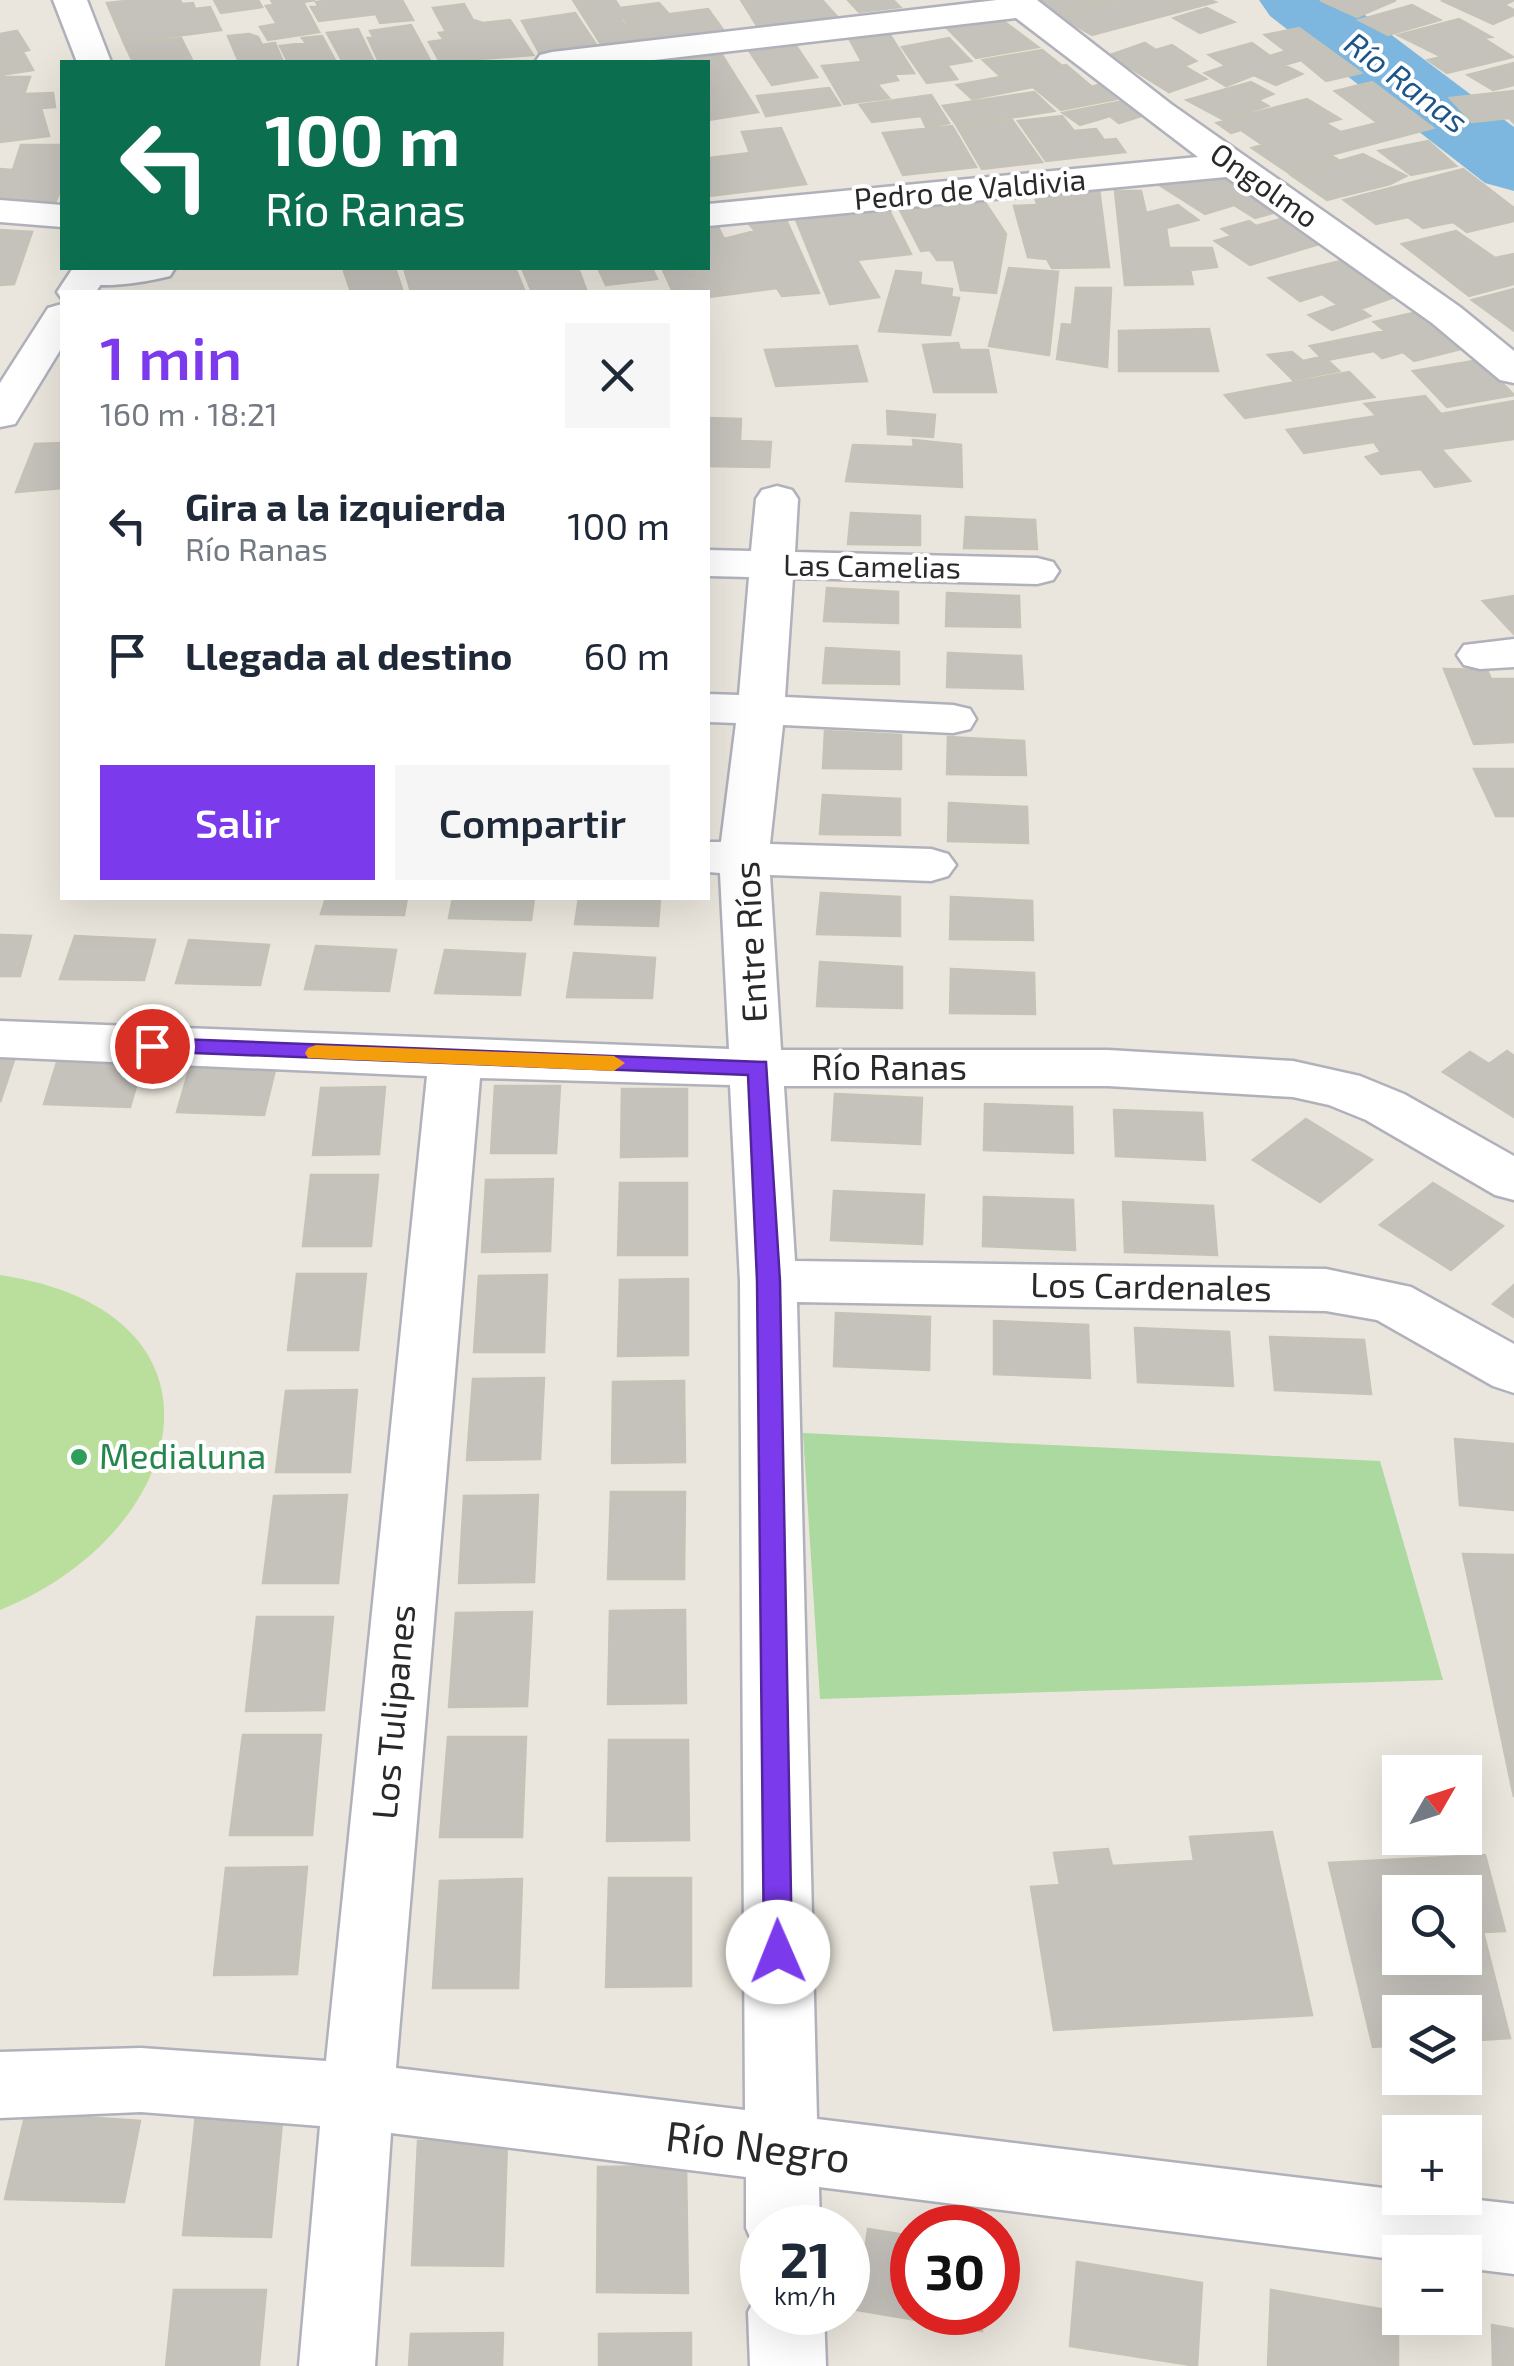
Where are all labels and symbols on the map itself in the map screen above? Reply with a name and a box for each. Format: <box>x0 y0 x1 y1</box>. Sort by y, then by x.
water label: Río Ranas <box>1338 23 1476 140</box>
street label: Ongolmo <box>1204 134 1326 234</box>
street label: Pedro de Valdivia <box>852 160 1087 216</box>
street label: Las Camelias <box>783 545 961 585</box>
street label: Entre Ríos <box>724 860 774 1024</box>
pin <box>110 1004 195 1089</box>
street label: Río Ranas <box>811 1045 967 1087</box>
street label: Los Cardenales <box>1030 1262 1272 1308</box>
place label: Medialuna <box>99 1434 266 1476</box>
marker: Medialuna <box>68 1446 90 1468</box>
street label: Los Tulipanes <box>362 1603 422 1821</box>
north arrow <box>1382 1755 1482 1855</box>
position arrow <box>726 1900 830 2004</box>
street label: Río Negro <box>663 2109 853 2181</box>
speed limit sign: 30 <box>890 2205 1020 2335</box>

